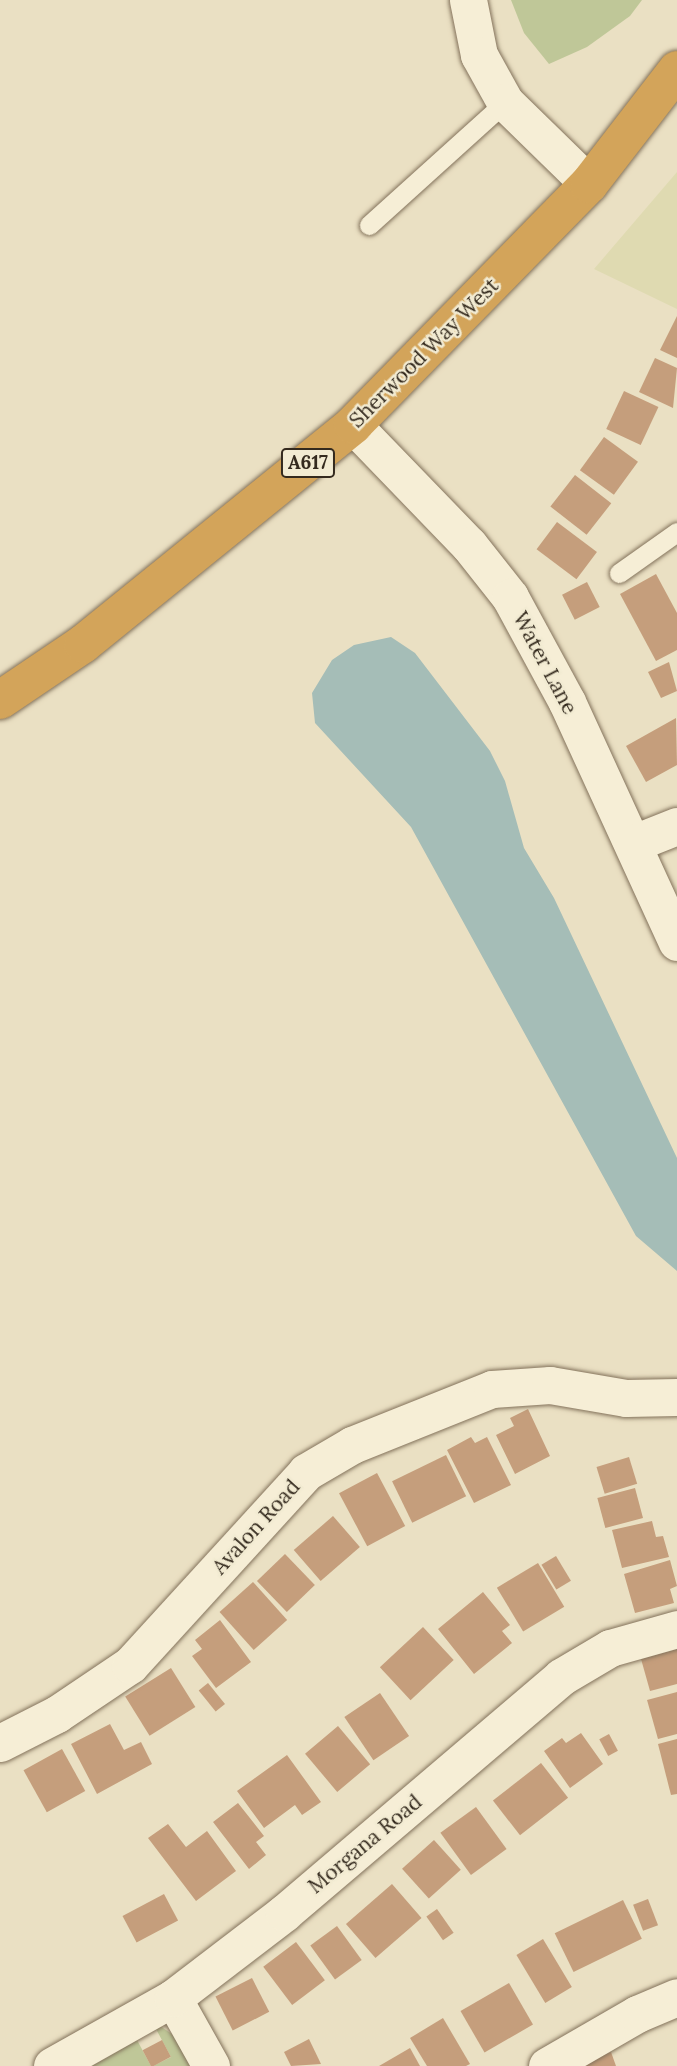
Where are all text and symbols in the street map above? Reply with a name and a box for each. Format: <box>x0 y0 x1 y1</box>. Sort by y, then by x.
street label: Sherwood Way West <box>344 273 504 433</box>
road number: A617 <box>280 447 336 478</box>
street label: Water Lane <box>507 607 583 719</box>
street label: Avalon Road <box>207 1474 305 1580</box>
street label: Morgana Road <box>303 1789 427 1899</box>

